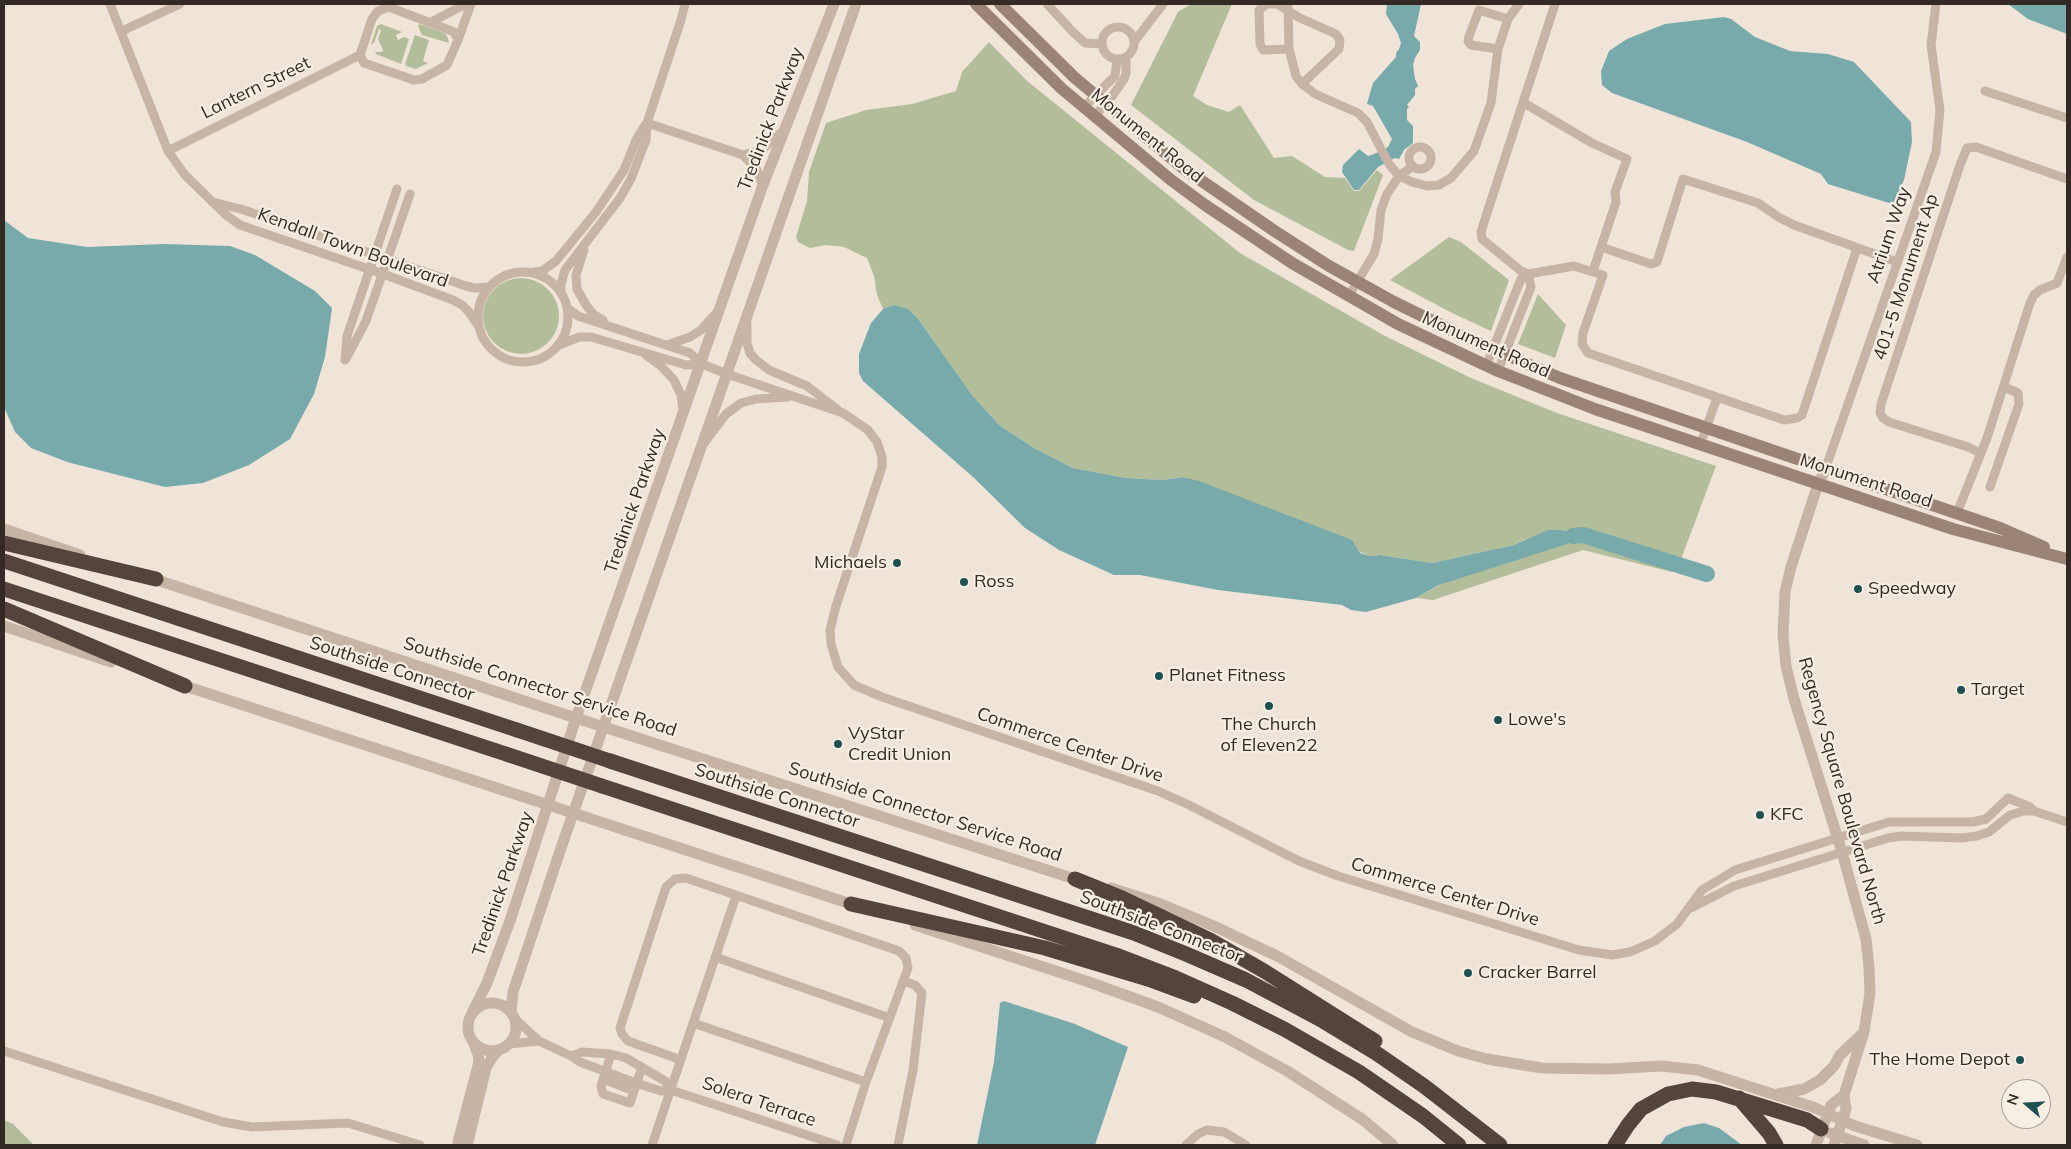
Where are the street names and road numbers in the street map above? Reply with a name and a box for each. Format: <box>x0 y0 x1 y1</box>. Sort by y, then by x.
street label: Tredinick Parkway <box>734 44 808 194</box>
street label: Lantern Street <box>198 52 314 124</box>
street label: Monument Road <box>1087 84 1207 188</box>
street label: Atrium Way <box>1862 184 1916 286</box>
street label: 401-5 Monument Ap <box>1869 191 1943 363</box>
street label: Kendall Town Boulevard <box>255 203 451 293</box>
street label: Monument Road <box>1419 307 1553 383</box>
street label: Tredinick Parkway <box>600 426 670 576</box>
street label: Monument Road <box>1797 449 1935 513</box>
street label: Southside Connector <box>307 632 477 706</box>
street label: Southside Connector Service Road <box>401 633 679 741</box>
street label: Regency Square Boulevard North <box>1793 655 1891 927</box>
street label: Commerce Center Drive <box>974 703 1166 787</box>
street label: Southside Connector Service Road <box>786 758 1064 866</box>
street label: Southside Connector <box>692 759 862 833</box>
street label: Tredinick Parkway <box>468 809 538 959</box>
street label: Commerce Center Drive <box>1348 853 1542 931</box>
street label: Southside Connector <box>1077 886 1245 968</box>
street label: Solera Terrace <box>699 1072 819 1132</box>

